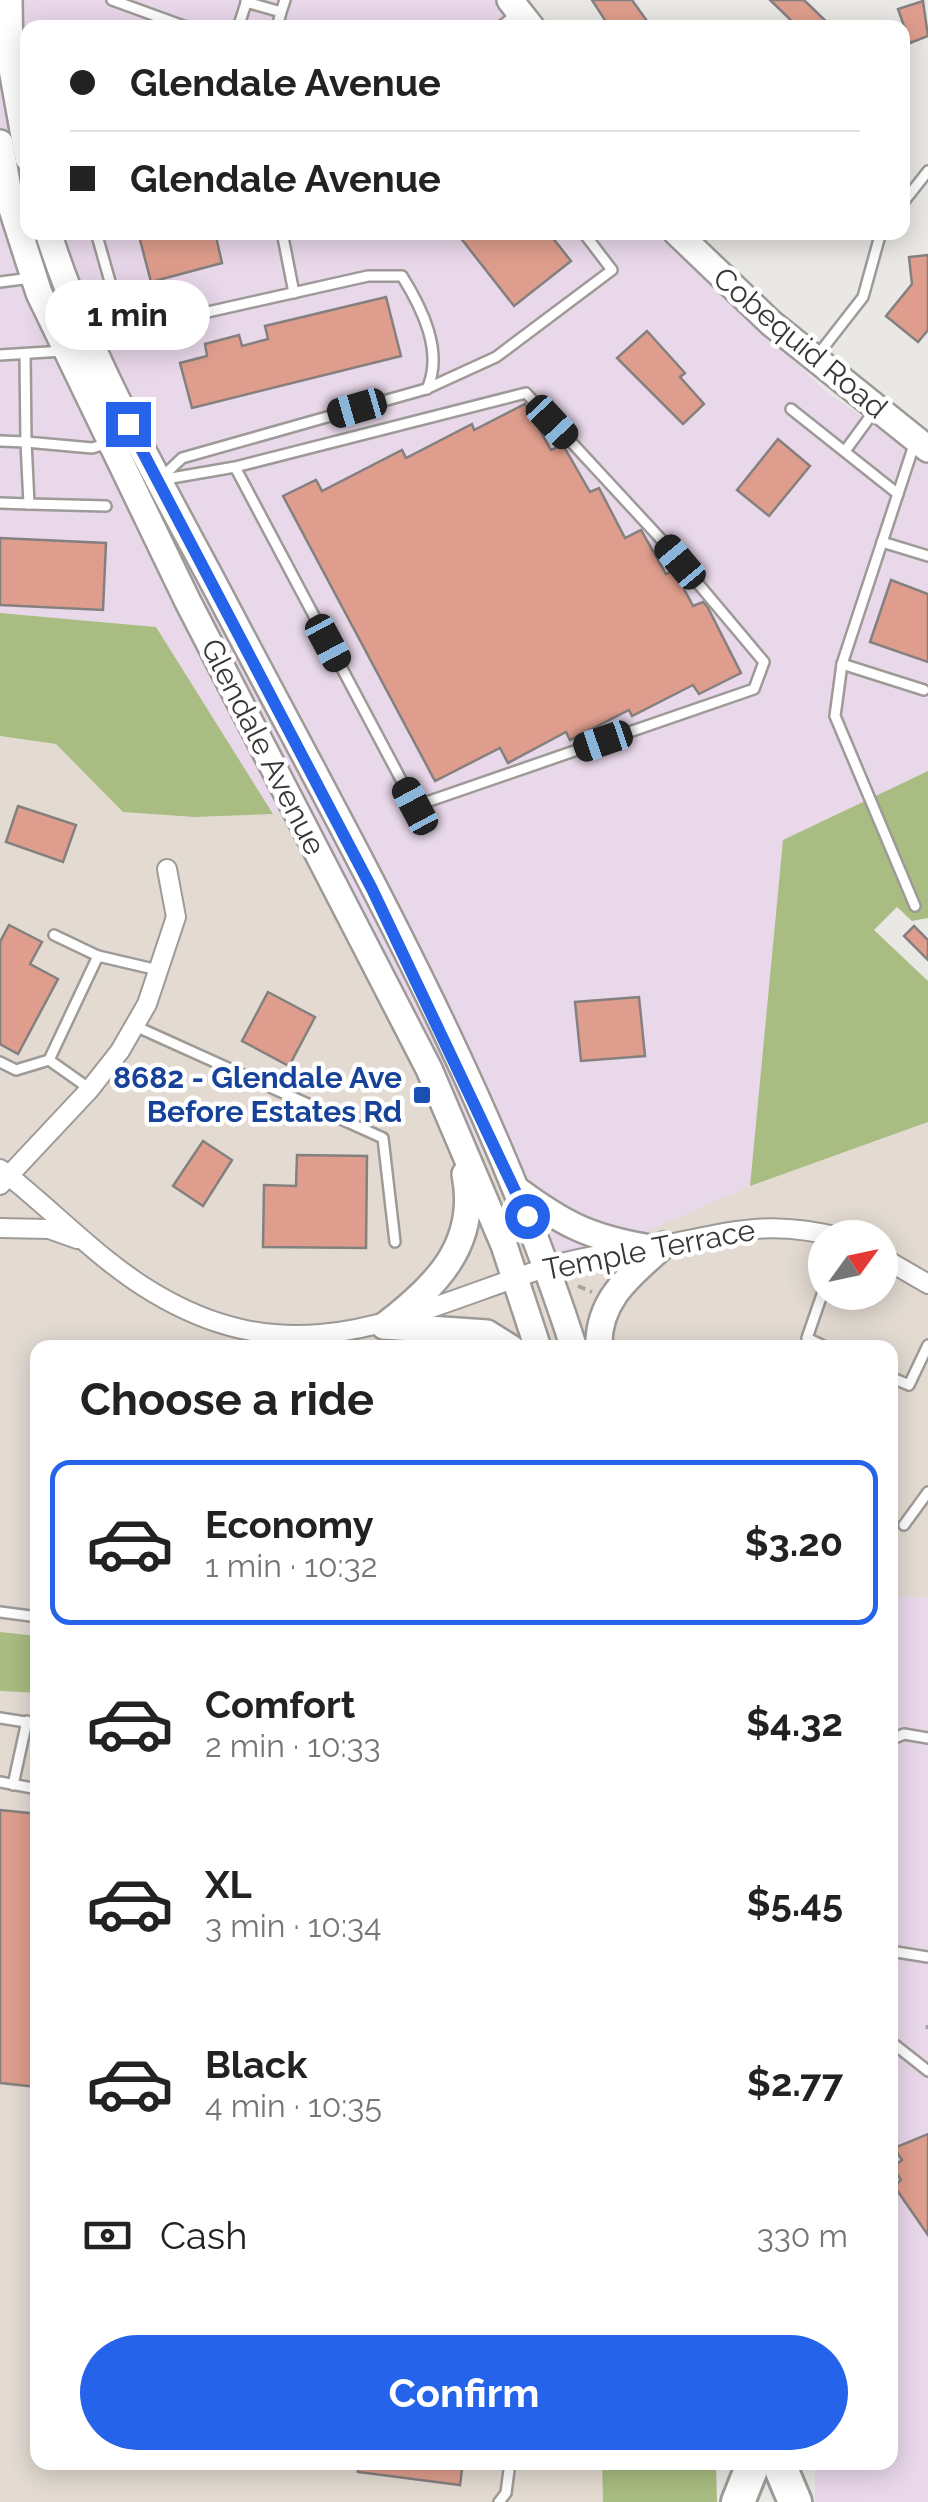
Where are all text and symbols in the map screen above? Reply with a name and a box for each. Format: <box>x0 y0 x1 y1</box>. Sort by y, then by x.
text: Glendale Avenue <box>130 60 441 105</box>
text: Glendale Avenue <box>130 156 441 201</box>
street label: Cobequid Road <box>706 260 894 425</box>
callout: 1 min <box>46 279 210 349</box>
text: 1 min <box>87 296 168 333</box>
car <box>324 385 390 431</box>
car <box>521 390 583 454</box>
route end <box>106 402 151 447</box>
car <box>649 529 711 595</box>
car <box>301 609 355 677</box>
street label: Glendale Avenue <box>194 633 333 861</box>
car <box>570 717 636 765</box>
car <box>388 772 442 840</box>
place label: 8682 - Glendale Ave Before Estates Rd <box>113 1060 402 1129</box>
marker: 8682 - Glendale Ave Before Estates Rd <box>411 1084 433 1106</box>
route start <box>505 1194 550 1239</box>
street label: Temple Terrace <box>540 1212 758 1287</box>
north arrow <box>808 1220 898 1310</box>
map controls <box>808 1220 898 1310</box>
text: Choose a ride <box>80 1373 374 1426</box>
icon: car <box>85 1498 175 1588</box>
text: Economy <box>205 1502 374 1547</box>
text: $3.20 <box>745 1520 843 1565</box>
text: 1 min · 10:32 <box>205 1547 377 1584</box>
icon: car <box>85 1678 175 1768</box>
text: Comfort <box>205 1682 355 1727</box>
text: $4.32 <box>746 1700 843 1745</box>
text: 2 min · 10:33 <box>205 1727 381 1764</box>
icon: car <box>85 1858 175 1948</box>
text: XL <box>205 1862 252 1907</box>
text: $5.45 <box>747 1880 843 1925</box>
text: 3 min · 10:34 <box>205 1907 382 1944</box>
icon: car <box>85 2038 175 2128</box>
text: Black <box>205 2042 307 2087</box>
text: $2.77 <box>747 2060 843 2105</box>
text: 4 min · 10:35 <box>205 2087 382 2124</box>
icon: cash <box>80 2208 135 2263</box>
text: Cash <box>160 2213 247 2258</box>
text: 330 m <box>757 2217 848 2254</box>
button: Confirm <box>80 2335 848 2450</box>

